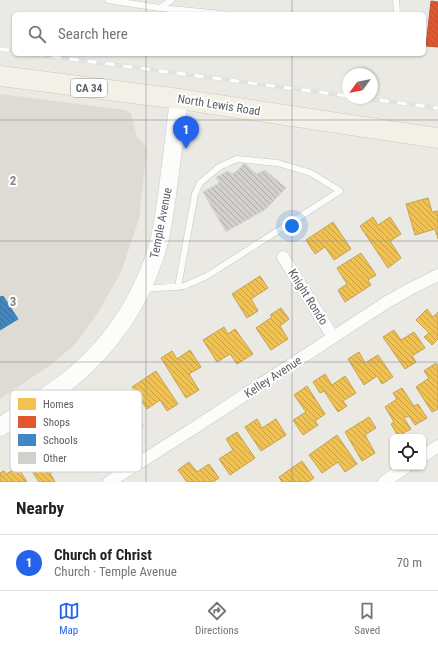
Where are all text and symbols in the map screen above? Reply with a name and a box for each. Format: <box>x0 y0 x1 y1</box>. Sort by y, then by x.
search box <box>12 12 426 56</box>
icon: search <box>26 23 48 45</box>
text: Search here <box>58 25 128 43</box>
north arrow <box>342 68 378 104</box>
road number: CA 34 <box>71 79 107 97</box>
street label: North Lewis Road <box>177 92 261 118</box>
pin: 1 <box>173 116 199 149</box>
text: 2 <box>10 173 17 188</box>
street label: Temple Avenue <box>147 186 175 260</box>
your location <box>282 216 302 236</box>
street label: Knight Rondo <box>285 266 331 328</box>
text: 3 <box>10 294 16 309</box>
street label: Kelley Avenue <box>242 353 305 401</box>
legend <box>10 390 142 472</box>
text: Homes <box>43 398 74 411</box>
text: Shops <box>43 416 70 429</box>
text: Schools <box>43 434 78 447</box>
map controls <box>390 434 426 470</box>
button: locate <box>390 434 426 470</box>
text: Other <box>43 452 67 465</box>
text: Nearby <box>16 498 64 518</box>
text: Church of Christ <box>54 546 152 564</box>
text: 1 <box>26 555 32 570</box>
text: 70 m <box>396 555 422 570</box>
text: Church · Temple Avenue <box>54 564 177 579</box>
tab: Map <box>58 600 80 637</box>
tab: Directions <box>195 600 239 637</box>
tab: Saved <box>354 600 380 637</box>

